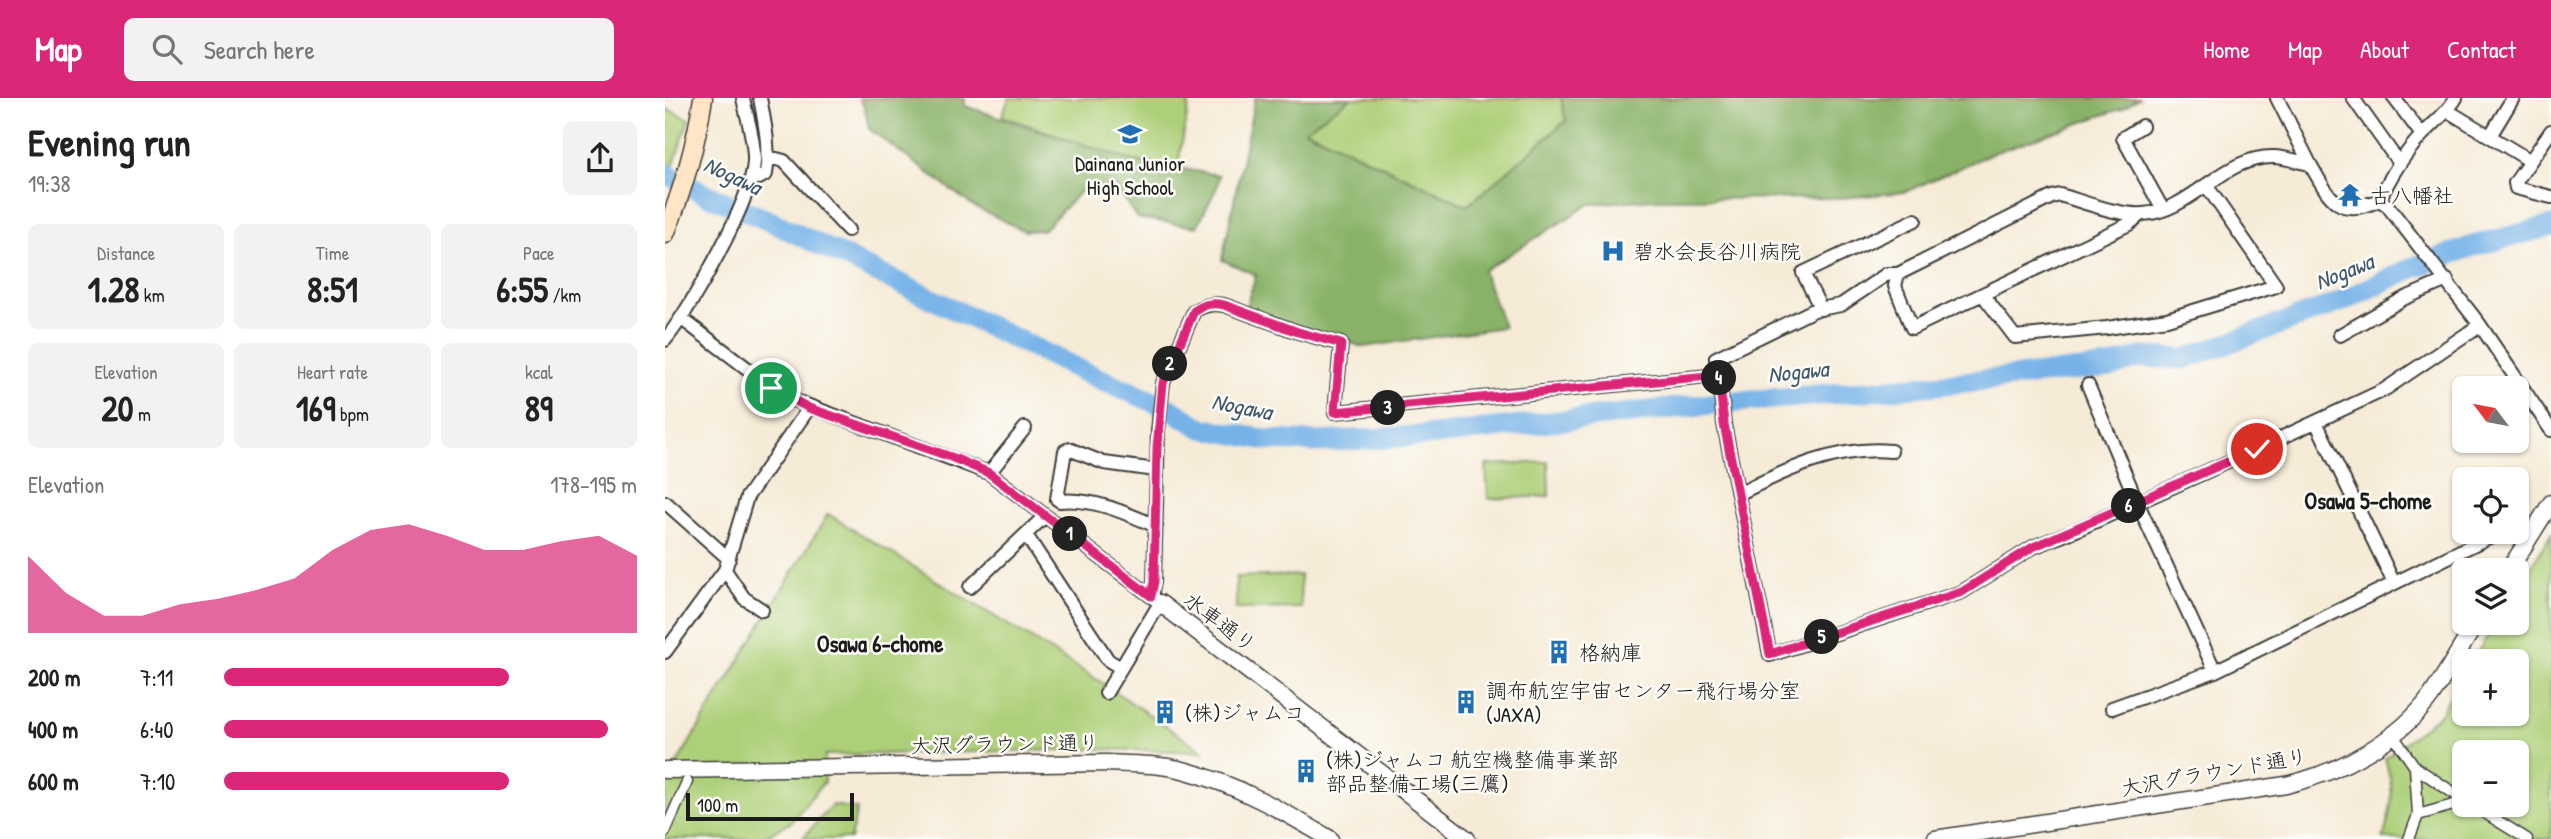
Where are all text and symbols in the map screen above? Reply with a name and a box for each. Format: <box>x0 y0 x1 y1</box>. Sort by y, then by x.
search box <box>124 18 614 81</box>
text: Map <box>35 27 82 71</box>
icon: search <box>148 30 186 68</box>
text: Search here <box>204 32 315 67</box>
text: Home <box>2203 33 2250 65</box>
text: Map <box>2288 33 2322 65</box>
text: About <box>2360 33 2409 65</box>
text: Contact <box>2447 33 2516 65</box>
text: Evening run <box>28 116 191 168</box>
school or university icon: Dainana Junior High School <box>1116 120 1144 148</box>
button: share <box>563 121 637 195</box>
water label: Nogawa <box>699 148 769 204</box>
place label: Dainana Junior High School <box>1075 149 1185 202</box>
text: 19:38 <box>28 168 70 199</box>
temple icon: 古八幡社 <box>2336 181 2364 209</box>
place label: 古八幡社 <box>2370 181 2454 210</box>
hospital icon: 碧水会長谷川病院 <box>1599 237 1627 265</box>
place label: 碧水会長谷川病院 <box>1633 237 1801 266</box>
text: Distance <box>97 240 155 266</box>
text: Time <box>316 240 349 266</box>
text: Pace <box>523 240 555 266</box>
water label: Nogawa <box>2310 245 2380 298</box>
text: 1.28 <box>88 266 139 313</box>
text: 8:51 <box>307 266 358 313</box>
text: 6:55 <box>496 266 548 313</box>
text: km <box>139 282 165 308</box>
text: /km <box>548 282 581 308</box>
pin: 2 <box>1153 346 1187 382</box>
text: 2 <box>1165 350 1174 376</box>
water label: Nogawa <box>1766 352 1832 391</box>
pin <box>741 358 801 418</box>
text: Elevation <box>95 359 158 385</box>
text: Heart rate <box>297 359 368 385</box>
text: kcal <box>525 359 553 385</box>
pin: 4 <box>1701 360 1737 396</box>
text: 4 <box>1715 364 1722 390</box>
icon: arrive <box>752 369 790 407</box>
north arrow <box>2452 376 2529 453</box>
map controls <box>2452 376 2529 817</box>
text: 20 <box>101 385 134 432</box>
text: 169 <box>296 385 336 432</box>
text: 89 <box>525 385 553 432</box>
water label: Nogawa <box>1209 385 1277 428</box>
pin: 3 <box>1371 390 1405 426</box>
text: 3 <box>1383 394 1392 420</box>
text: m <box>134 401 151 427</box>
text: bpm <box>336 401 369 427</box>
pin <box>2227 419 2287 479</box>
icon: check <box>2238 430 2276 468</box>
button: locate <box>2452 467 2529 544</box>
text: Elevation <box>28 469 104 500</box>
text: 178–195 m <box>550 469 637 500</box>
district label: Osawa 5-chome <box>2304 485 2432 516</box>
pin: 6 <box>2111 488 2147 524</box>
text: 6 <box>2125 492 2132 518</box>
pin: 1 <box>1053 516 1087 551</box>
text: 1 <box>1066 520 1073 546</box>
button: layers <box>2452 558 2529 635</box>
street label: 水車通り <box>1178 585 1262 659</box>
pin: 5 <box>1805 620 1839 654</box>
text: 5 <box>1817 623 1826 649</box>
district label: Osawa 6-chome <box>817 628 944 659</box>
building icon: 格納庫 <box>1545 638 1573 666</box>
place label: 格納庫 <box>1579 638 1642 667</box>
button: + <box>2452 649 2529 726</box>
text: 200 m <box>28 662 80 693</box>
text: 7:11 <box>140 662 173 693</box>
place label: 調布航空宇宙センター飛行場分室 (JAXA) <box>1486 676 1800 729</box>
building icon: 調布航空宇宙センター飛行場分室 (JAXA) <box>1452 688 1480 716</box>
building icon: (株)ジャムコ <box>1151 698 1179 726</box>
place label: (株)ジャムコ <box>1185 698 1305 727</box>
text: 400 m <box>28 714 78 745</box>
text: 6:40 <box>140 714 173 745</box>
street label: 大沢グラウンド通り <box>910 728 1100 760</box>
button: − <box>2452 740 2529 817</box>
street label: 大沢グラウンド通り <box>2118 741 2310 803</box>
place label: (株)ジャムコ 航空機整備事業部 部品整備工場(三鷹) <box>1326 745 1619 798</box>
building icon: (株)ジャムコ 航空機整備事業部 部品整備工場(三鷹) <box>1292 757 1320 785</box>
text: 600 m <box>28 766 79 797</box>
text: 7:10 <box>140 766 175 797</box>
scale bar <box>686 790 854 822</box>
text: 100 m <box>697 792 738 818</box>

